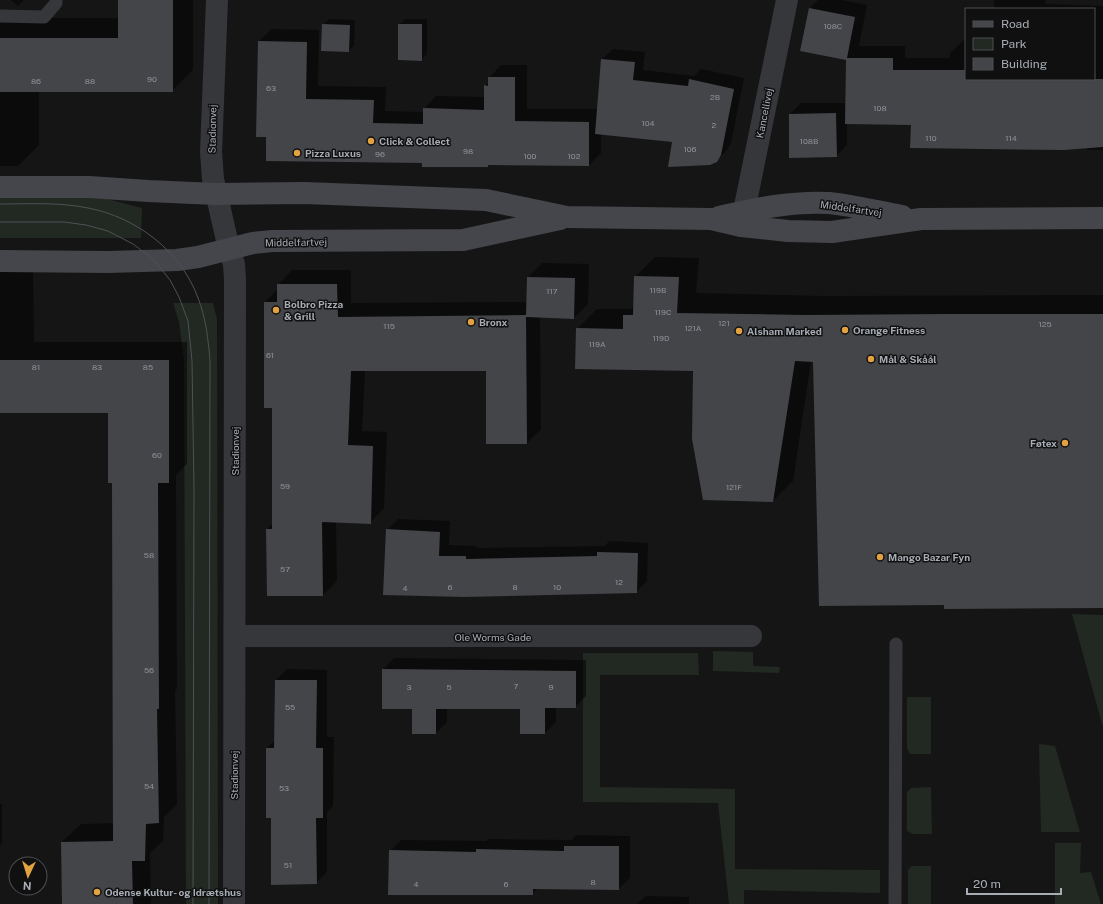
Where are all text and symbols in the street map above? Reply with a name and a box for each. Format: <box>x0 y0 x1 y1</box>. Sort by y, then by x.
legend <box>965 8 1095 80</box>
text: Road <box>1001 17 1029 31</box>
house number: 108C <box>824 21 843 31</box>
text: Park <box>1001 37 1027 51</box>
text: Building <box>1001 57 1047 71</box>
house number: 90 <box>147 74 157 84</box>
house number: 86 <box>31 76 41 86</box>
house number: 88 <box>85 76 95 86</box>
house number: 63 <box>266 83 276 93</box>
street label: Kancellivej <box>753 87 775 139</box>
house number: 2B <box>710 92 720 102</box>
house number: 108 <box>873 103 887 113</box>
street label: Stadionvej <box>206 104 218 154</box>
house number: 104 <box>641 118 655 128</box>
house number: 2 <box>712 120 717 130</box>
house number: 110 <box>925 133 937 143</box>
house number: 114 <box>1005 133 1017 143</box>
place label: Click & Collect <box>379 135 450 147</box>
marker: Click & Collect <box>366 136 376 146</box>
house number: 108B <box>800 136 818 146</box>
house number: 106 <box>683 144 697 154</box>
house number: 98 <box>463 146 473 156</box>
place label: Pizza Luxus <box>305 147 361 159</box>
marker: Pizza Luxus <box>292 148 302 158</box>
house number: 96 <box>375 149 385 159</box>
house number: 100 <box>524 151 537 161</box>
house number: 102 <box>568 151 581 161</box>
street label: Middelfartvej <box>819 198 883 218</box>
street label: Middelfartvej <box>265 235 327 249</box>
house number: 119B <box>650 285 666 295</box>
house number: 117 <box>546 286 558 296</box>
place label: Bolbro Pizza & Grill <box>284 298 343 322</box>
marker: Bolbro Pizza & Grill <box>271 305 281 315</box>
house number: 119C <box>654 307 672 317</box>
place label: Bronx <box>479 316 508 328</box>
marker: Bronx <box>466 317 476 327</box>
house number: 121 <box>718 318 730 328</box>
house number: 125 <box>1038 319 1052 329</box>
house number: 115 <box>383 321 395 331</box>
house number: 121A <box>685 323 702 333</box>
place label: Orange Fitness <box>853 324 925 336</box>
place label: Alsham Marked <box>747 325 822 337</box>
marker: Orange Fitness <box>840 325 850 335</box>
marker: Alsham Marked <box>734 326 744 336</box>
house number: 119D <box>652 333 670 343</box>
house number: 119A <box>588 339 606 349</box>
house number: 61 <box>266 350 274 360</box>
place label: Mål & Skåål <box>879 353 937 365</box>
marker: Mål & Skåål <box>866 354 876 364</box>
house number: 81 <box>32 362 40 372</box>
house number: 83 <box>92 362 102 372</box>
house number: 85 <box>143 362 153 372</box>
street label: Stadionvej <box>229 427 241 475</box>
place label: Føtex <box>1030 437 1057 449</box>
marker: Føtex <box>1060 438 1070 448</box>
house number: 60 <box>152 450 162 460</box>
house number: 59 <box>280 481 290 491</box>
house number: 121F <box>726 482 742 492</box>
house number: 58 <box>144 550 154 560</box>
place label: Mango Bazar Fyn <box>888 551 970 563</box>
marker: Mango Bazar Fyn <box>875 552 885 562</box>
house number: 57 <box>280 564 290 574</box>
house number: 12 <box>615 577 623 587</box>
house number: 6 <box>448 582 453 592</box>
house number: 8 <box>512 582 518 592</box>
house number: 10 <box>553 582 561 592</box>
house number: 4 <box>402 583 408 593</box>
street label: Ole Worms Gade <box>454 631 532 643</box>
house number: 56 <box>144 665 154 675</box>
house number: 7 <box>514 681 519 691</box>
house number: 3 <box>406 682 412 692</box>
house number: 5 <box>446 682 452 692</box>
house number: 9 <box>549 682 554 692</box>
house number: 55 <box>285 702 295 712</box>
street label: Stadionvej <box>228 751 240 799</box>
house number: 54 <box>144 781 154 791</box>
house number: 53 <box>279 783 289 793</box>
north arrow <box>8 856 48 896</box>
house number: 51 <box>284 860 292 870</box>
scale bar <box>967 870 1061 896</box>
house number: 8 <box>590 877 596 887</box>
text: 20 m <box>973 877 1001 891</box>
house number: 4 <box>413 879 419 889</box>
house number: 6 <box>504 879 509 889</box>
text: N <box>23 880 32 892</box>
place label: Odense Kultur- og Idrætshus <box>105 886 241 898</box>
marker: Odense Kultur- og Idrætshus <box>92 887 102 897</box>

